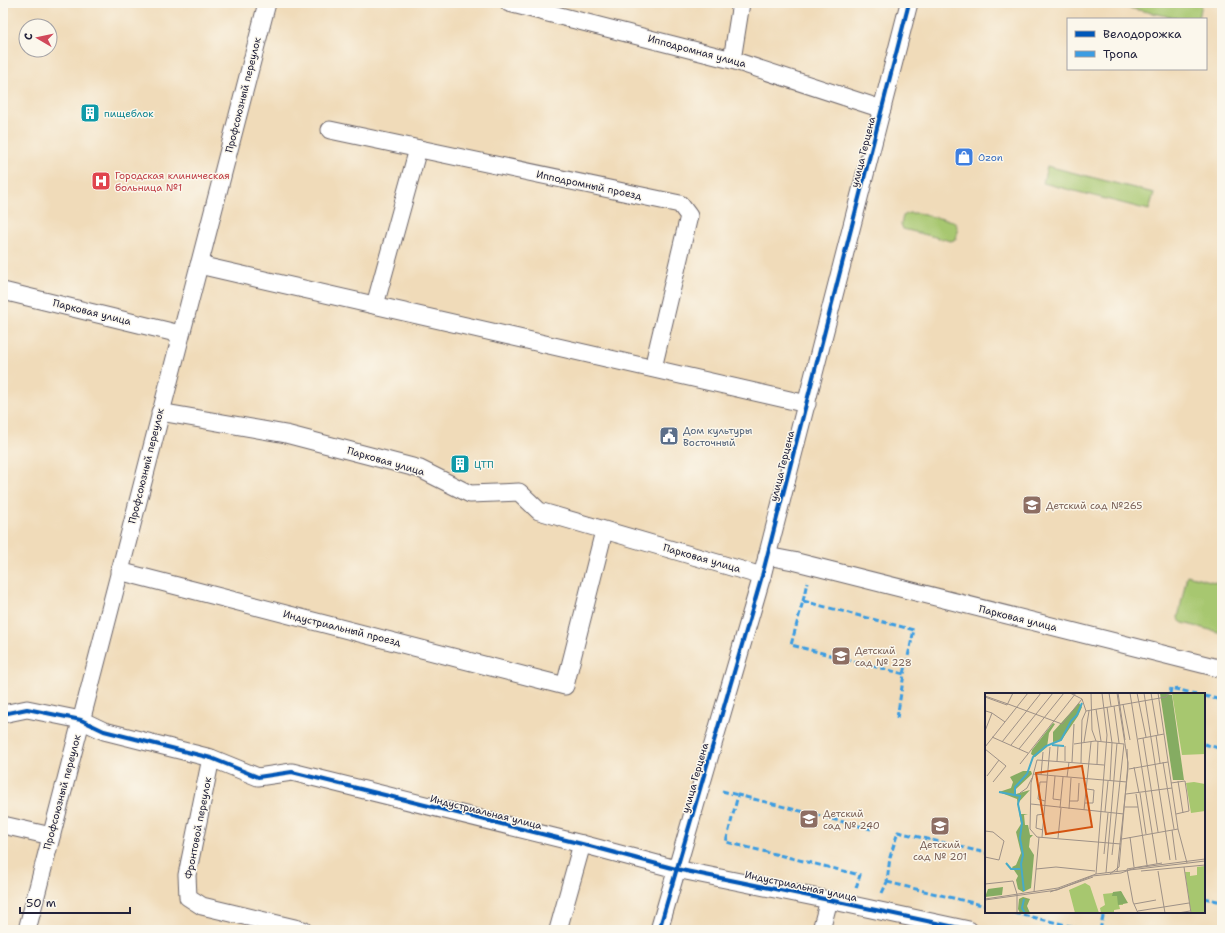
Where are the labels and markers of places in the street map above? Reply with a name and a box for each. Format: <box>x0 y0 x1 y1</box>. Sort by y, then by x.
building icon: пищеблок <box>79 102 101 124</box>
place label: пищеблок <box>104 107 154 120</box>
shop icon: Ozon <box>953 146 975 168</box>
place label: Ozon <box>978 151 1003 164</box>
place label: Городская клиническая больница №1 <box>115 169 230 194</box>
hospital icon: Городская клиническая больница №1 <box>90 170 112 192</box>
place label: Дом культуры Восточный <box>683 424 752 449</box>
public building icon: Дом культуры Восточный <box>658 425 680 447</box>
building icon: ЦТП <box>449 453 471 475</box>
place label: ЦТП <box>474 458 494 471</box>
school or university icon: Детский сад №265 <box>1021 494 1043 516</box>
place label: Детский сад №265 <box>1046 499 1142 512</box>
place label: Детский сад № 228 <box>855 644 912 669</box>
school or university icon: Детский сад № 228 <box>830 645 852 667</box>
place label: Детский сад № 240 <box>823 807 880 832</box>
school or university icon: Детский сад № 240 <box>798 808 820 830</box>
school or university icon: Детский сад № 201 <box>929 815 951 837</box>
place label: Детский сад № 201 <box>913 838 967 863</box>

